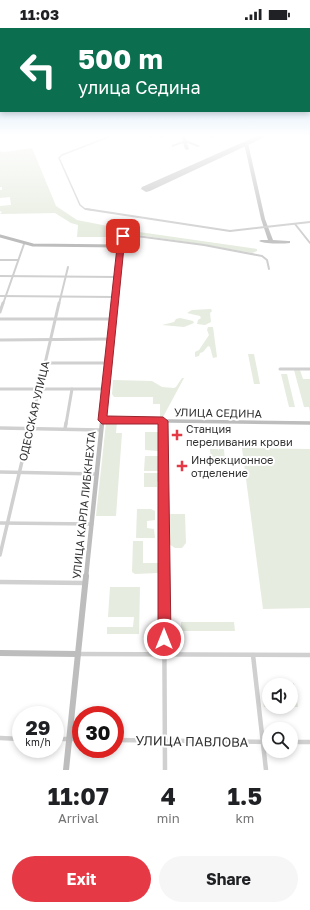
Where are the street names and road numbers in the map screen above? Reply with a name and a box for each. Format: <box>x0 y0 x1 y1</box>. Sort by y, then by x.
street label: ОДЕССКАЯ УЛИЦА <box>16 359 51 462</box>
street label: УЛИЦА СЕДИНА <box>174 405 263 420</box>
street label: УЛИЦА КАРЛА ЛИБКНЕХТА <box>69 430 98 580</box>
street label: УЛИЦА ПАВЛОВА <box>136 732 249 750</box>

